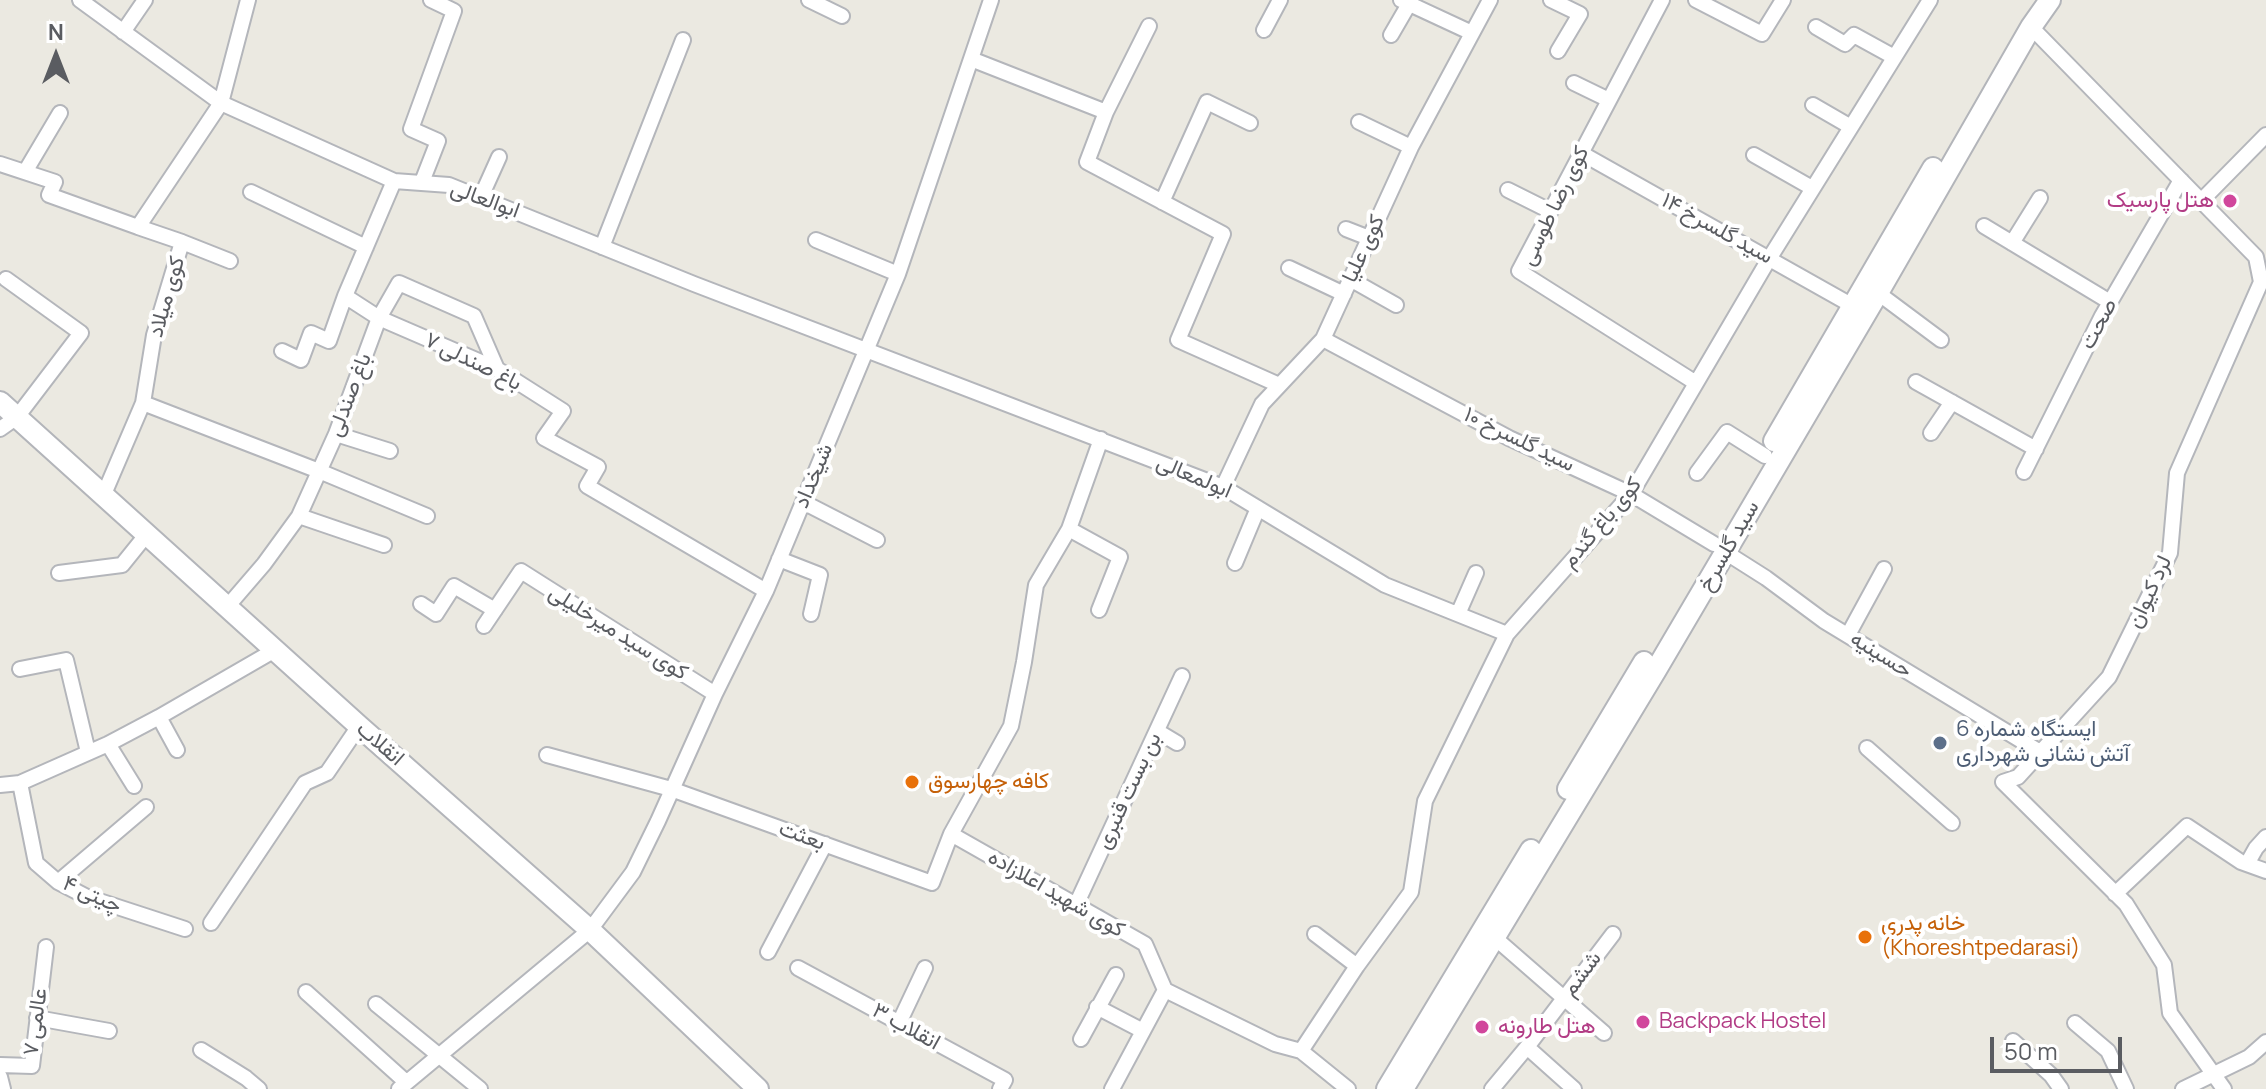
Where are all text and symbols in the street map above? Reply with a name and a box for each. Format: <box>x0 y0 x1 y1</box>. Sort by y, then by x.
north arrow <box>16 16 96 96</box>
text: N <box>48 17 64 47</box>
street label: کوی رضا طوسی <box>1515 142 1595 270</box>
street label: ابوالعالی <box>447 175 523 225</box>
street label: سید گلسرخ ۱۴ <box>1657 188 1777 270</box>
place label: هتل پارسیک <box>2107 188 2214 214</box>
marker: هتل پارسیک <box>2221 192 2239 210</box>
street label: کوی علیا <box>1337 211 1391 287</box>
street label: کوی میلاد <box>143 253 191 341</box>
street label: صحت <box>2075 294 2123 354</box>
street label: باغ صندلی ۷ <box>420 327 526 397</box>
street label: باغ صندلی <box>322 349 378 441</box>
street label: سید گلسرخ ۱۰ <box>1459 402 1579 478</box>
street label: شیخداد <box>789 440 839 512</box>
street label: ابولمعالی <box>1152 449 1236 505</box>
street label: کوی باغ گندم <box>1556 472 1648 574</box>
street label: سید گلسرخ <box>1693 496 1765 596</box>
street label: لرد کیوان <box>2122 552 2178 632</box>
street label: کوی سید میرخلیلی <box>544 580 692 686</box>
street label: حسینیه <box>1845 626 1917 684</box>
street label: انقلاب <box>351 716 409 772</box>
place label: ایستگاه شماره 6 آتش نشانی شهرداری <box>1956 717 2129 768</box>
street label: بن بست قنبری <box>1090 728 1168 854</box>
marker: ایستگاه شماره 6 آتش نشانی شهرداری <box>1931 734 1949 752</box>
place label: کافه چهارسوق <box>928 769 1049 795</box>
marker: کافه چهارسوق <box>903 773 921 791</box>
street label: بعثت <box>775 815 829 857</box>
street label: کوی شهید اعلازاده <box>983 844 1129 944</box>
street label: چیتی ۴ <box>58 870 126 920</box>
place label: خانه پدری (Khoreshtpedarasi) <box>1881 911 2080 962</box>
marker: خانه پدری (Khoreshtpedarasi) <box>1856 928 1874 946</box>
street label: ششم <box>1556 946 1608 1002</box>
street label: عالمی ۷ <box>18 986 54 1058</box>
street label: انقلاب ۳ <box>867 998 945 1056</box>
place label: Backpack Hostel <box>1659 1009 1826 1035</box>
marker: Backpack Hostel <box>1634 1013 1652 1031</box>
place label: هتل طارونه <box>1498 1014 1596 1040</box>
marker: هتل طارونه <box>1473 1018 1491 1036</box>
scale bar <box>1994 1021 2126 1071</box>
text: 50 m <box>2004 1034 2058 1067</box>

